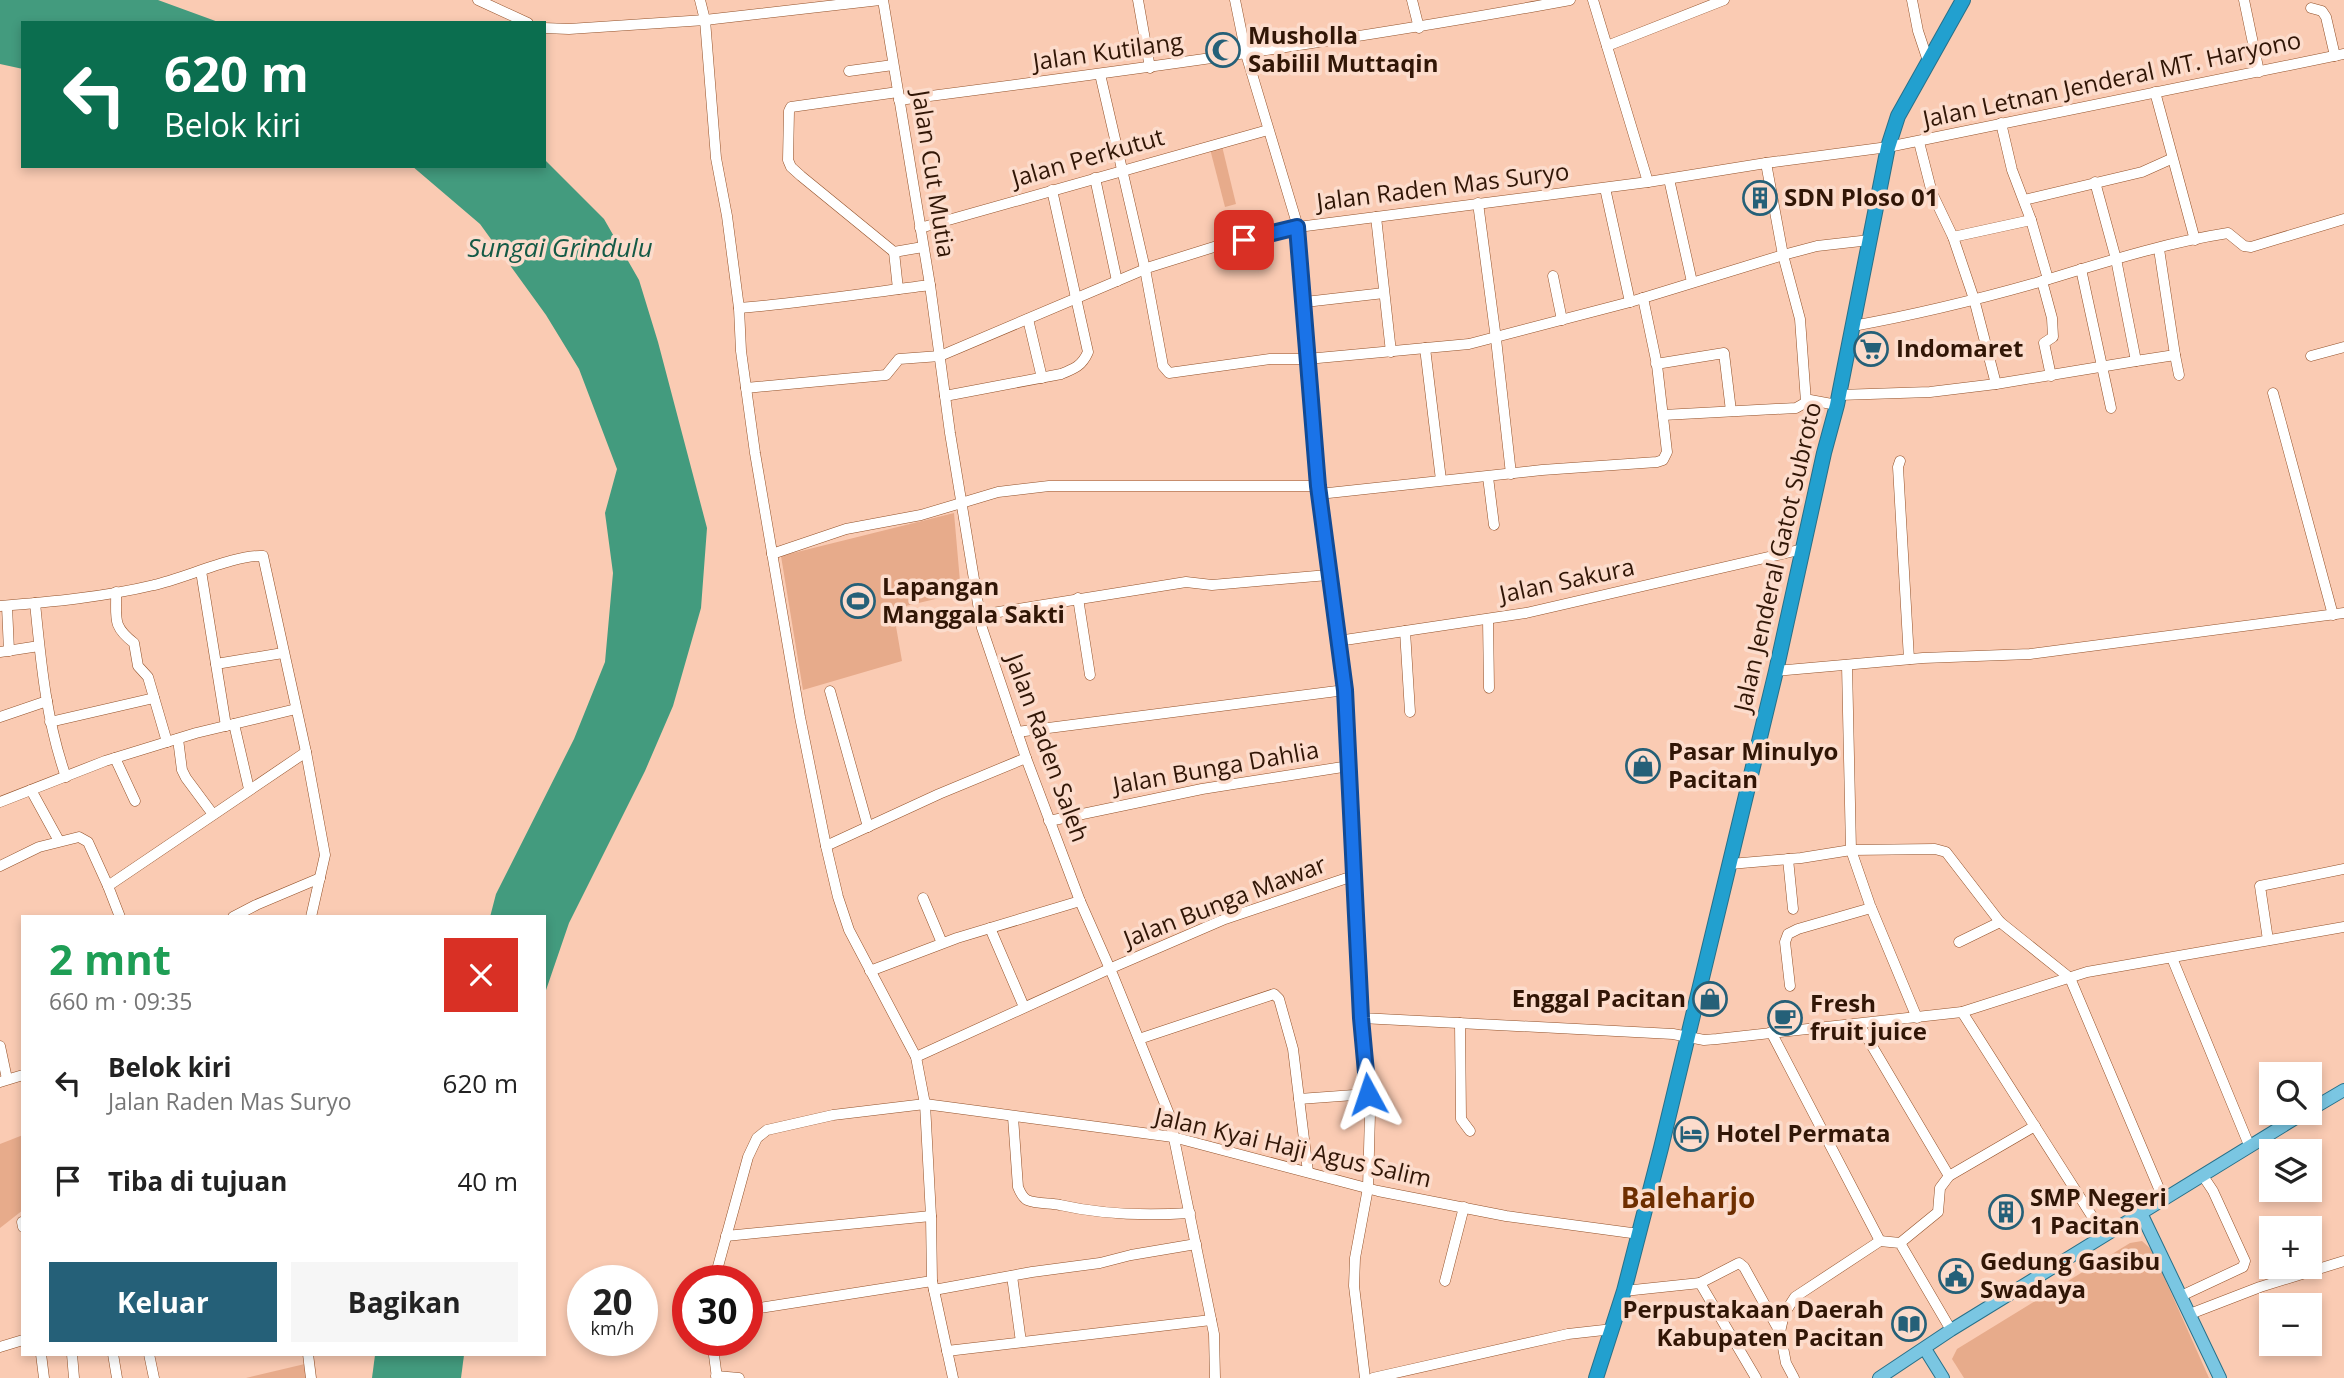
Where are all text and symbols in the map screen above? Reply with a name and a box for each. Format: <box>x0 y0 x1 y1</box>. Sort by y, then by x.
place label: Musholla Sabilil Muttaqin <box>1248 18 1438 79</box>
street label: Jalan Letnan Jenderal MT. Haryono <box>1918 22 2304 135</box>
street label: Jalan Kutilang <box>1029 24 1185 78</box>
mosque icon: Musholla Sabilil Muttaqin <box>1204 31 1242 69</box>
text: 620 m <box>164 40 309 106</box>
icon: left <box>49 49 140 140</box>
street label: Jalan Cut Mutia <box>905 86 964 260</box>
text: Belok kiri <box>164 103 301 146</box>
street label: Jalan Perkutut <box>1006 119 1168 195</box>
street label: Jalan Raden Mas Suryo <box>1313 154 1571 218</box>
building icon: SDN Ploso 01 <box>1741 179 1779 217</box>
place label: SDN Ploso 01 <box>1784 180 1938 213</box>
pin <box>1214 210 1274 270</box>
icon: arrive <box>1225 221 1263 259</box>
water label: Sungai Grindulu <box>467 229 653 265</box>
supermarket icon: Indomaret <box>1852 330 1890 368</box>
place label: Indomaret <box>1896 331 2023 364</box>
street label: Jalan Jenderal Gatot Subroto <box>1724 399 1828 717</box>
street label: Jalan Sakura <box>1494 549 1637 610</box>
place label: Lapangan Manggala Sakti <box>882 569 1065 630</box>
sports icon: Lapangan Manggala Sakti <box>839 582 877 620</box>
street label: Jalan Raden Saleh <box>998 647 1098 846</box>
street label: Jalan Bunga Dahlia <box>1108 732 1321 801</box>
place label: Pasar Minulyo Pacitan <box>1668 734 1838 795</box>
shop icon: Pasar Minulyo Pacitan <box>1624 747 1662 785</box>
street label: Jalan Bunga Mawar <box>1117 847 1331 955</box>
text: 2 mnt <box>49 930 171 987</box>
button: close <box>444 938 518 1012</box>
shop icon: Enggal Pacitan <box>1691 980 1729 1018</box>
place label: Enggal Pacitan <box>1512 981 1686 1014</box>
text: 660 m · 09:35 <box>49 985 192 1017</box>
place label: Fresh fruit juice <box>1810 986 1927 1047</box>
cafe icon: Fresh fruit juice <box>1766 999 1804 1037</box>
text: Belok kiri <box>108 1049 232 1085</box>
position arrow <box>1331 1057 1405 1131</box>
map controls <box>2259 1062 2322 1356</box>
button: search <box>2259 1062 2322 1125</box>
icon: left <box>49 1064 87 1102</box>
text: 620 m <box>443 1065 518 1101</box>
text: Jalan Raden Mas Suryo <box>108 1085 352 1117</box>
street label: Jalan Kyai Haji Agus Salim <box>1150 1098 1435 1194</box>
hotel icon: Hotel Permata <box>1672 1115 1710 1153</box>
place label: Hotel Permata <box>1716 1116 1891 1149</box>
button: layers <box>2259 1139 2322 1202</box>
icon: arrive <box>49 1162 87 1200</box>
text: Tiba di tujuan <box>108 1163 287 1199</box>
text: 40 m <box>457 1163 518 1199</box>
district label: Baleharjo <box>1621 1178 1755 1216</box>
place label: SMP Negeri 1 Pacitan <box>2030 1180 2167 1241</box>
building icon: SMP Negeri 1 Pacitan <box>1987 1193 2025 1231</box>
button: + <box>2259 1216 2322 1279</box>
place label: Gedung Gasibu Swadaya <box>1980 1244 2160 1305</box>
public building icon: Gedung Gasibu Swadaya <box>1937 1257 1975 1295</box>
button: Keluar <box>49 1262 277 1342</box>
button: Bagikan <box>291 1262 518 1342</box>
speed limit sign: 30 <box>672 1265 763 1356</box>
text: 20 <box>592 1278 633 1325</box>
place label: Perpustakaan Daerah Kabupaten Pacitan <box>1623 1292 1884 1353</box>
button: − <box>2259 1293 2322 1356</box>
library icon: Perpustakaan Daerah Kabupaten Pacitan <box>1890 1305 1928 1343</box>
text: km/h <box>591 1316 634 1340</box>

